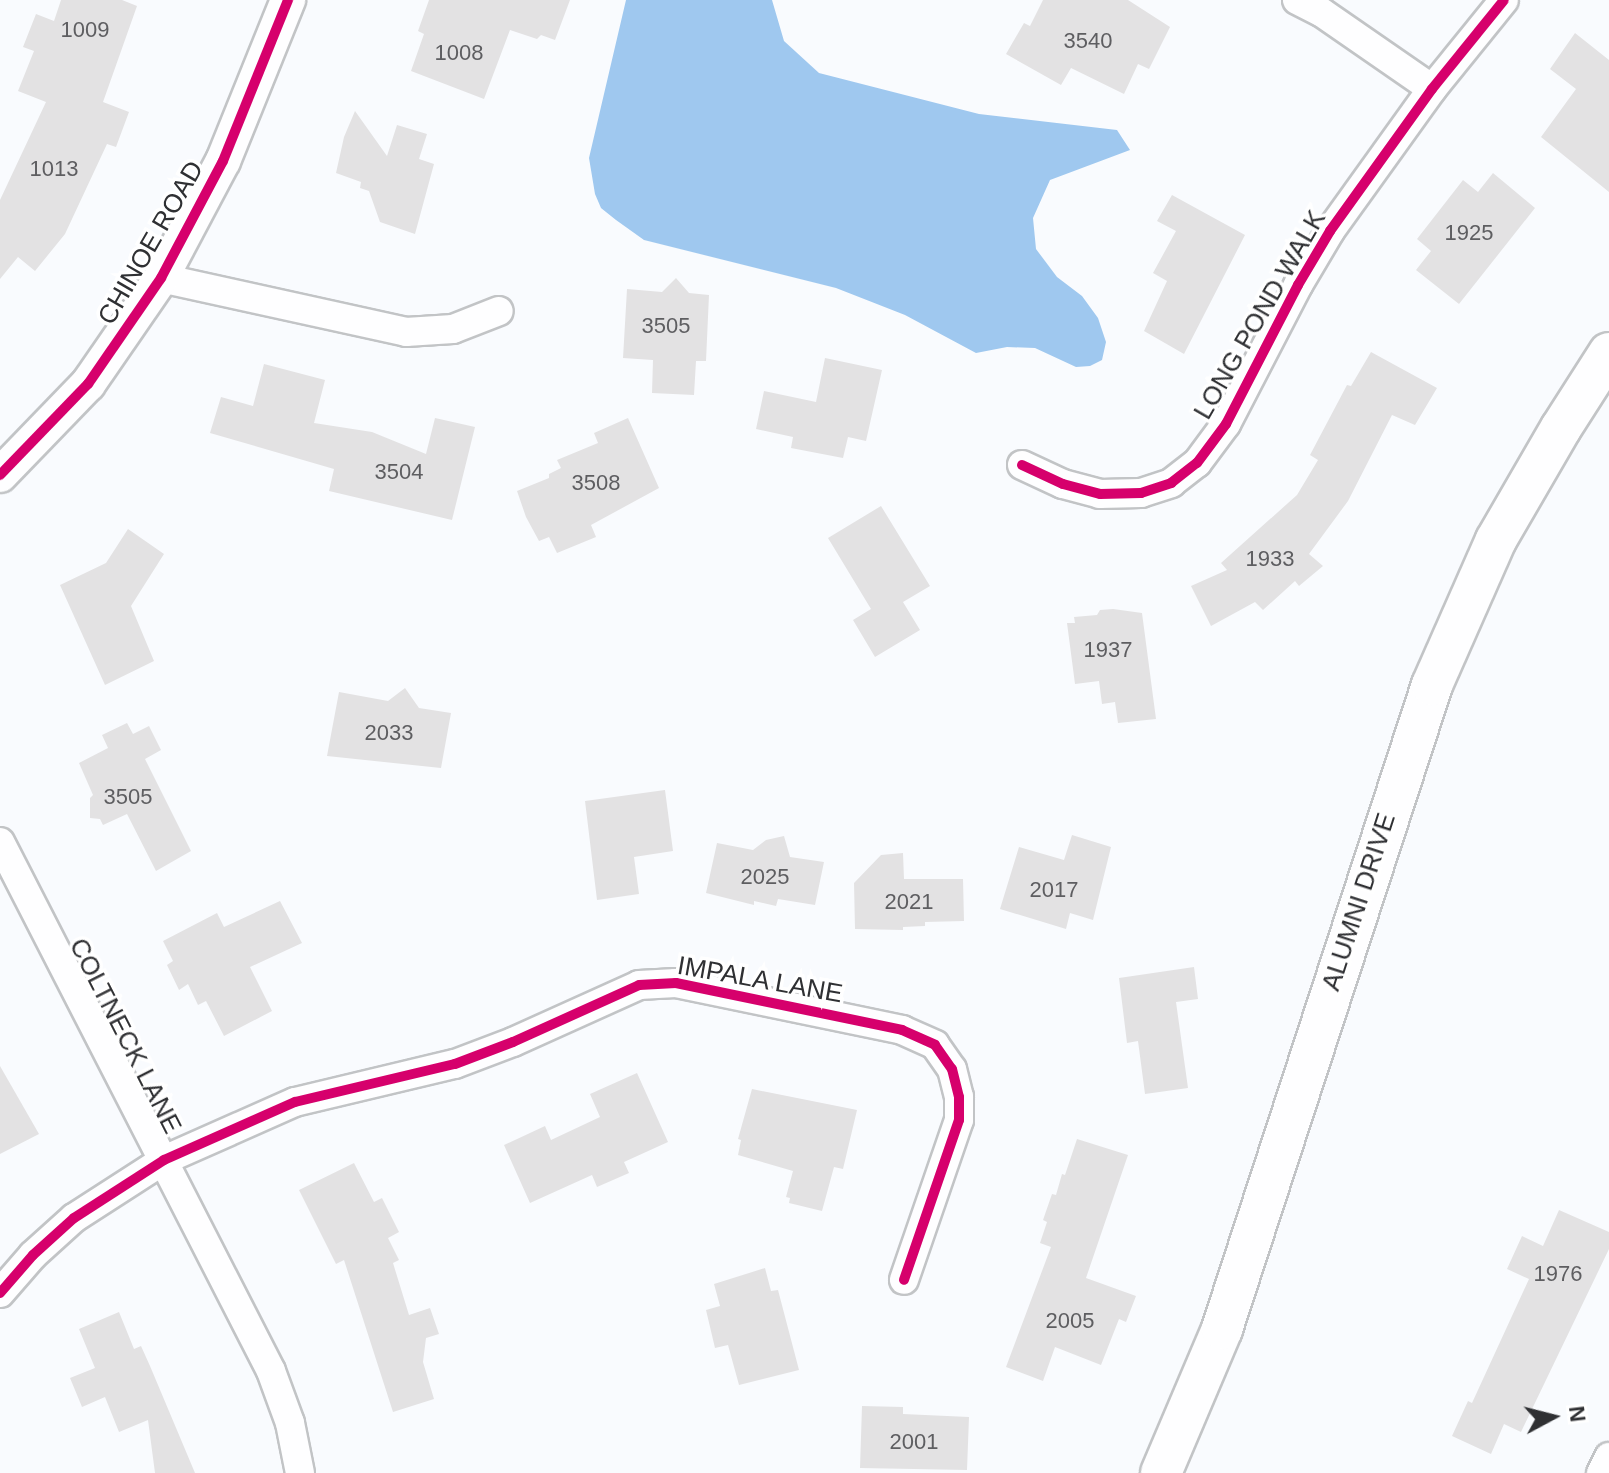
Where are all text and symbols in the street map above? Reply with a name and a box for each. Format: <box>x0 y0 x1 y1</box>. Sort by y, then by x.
house number: 1009 <box>61 17 109 43</box>
house number: 3540 <box>1064 28 1112 54</box>
house number: 1008 <box>435 40 483 66</box>
house number: 1013 <box>30 156 78 182</box>
street label: CHINOE ROAD <box>92 156 210 330</box>
street label: LONG POND WALK <box>1187 205 1333 425</box>
house number: 1925 <box>1445 220 1493 246</box>
house number: 3505 <box>642 313 690 339</box>
house number: 3504 <box>375 459 423 485</box>
house number: 3508 <box>572 470 620 496</box>
house number: 1933 <box>1246 546 1294 572</box>
house number: 1937 <box>1084 637 1132 663</box>
house number: 2033 <box>365 720 413 746</box>
house number: 3505 <box>104 784 152 810</box>
street label: ALUMNI DRIVE <box>1316 809 1402 995</box>
house number: 2025 <box>741 864 789 890</box>
house number: 2017 <box>1030 877 1078 903</box>
house number: 2021 <box>885 889 933 915</box>
street label: COLTNECK LANE <box>62 933 188 1139</box>
street label: IMPALA LANE <box>674 950 846 1010</box>
house number: 1976 <box>1534 1261 1582 1287</box>
house number: 2005 <box>1046 1308 1094 1334</box>
north arrow <box>1513 1377 1593 1457</box>
text: N <box>1564 1405 1591 1423</box>
house number: 2001 <box>890 1429 938 1455</box>

